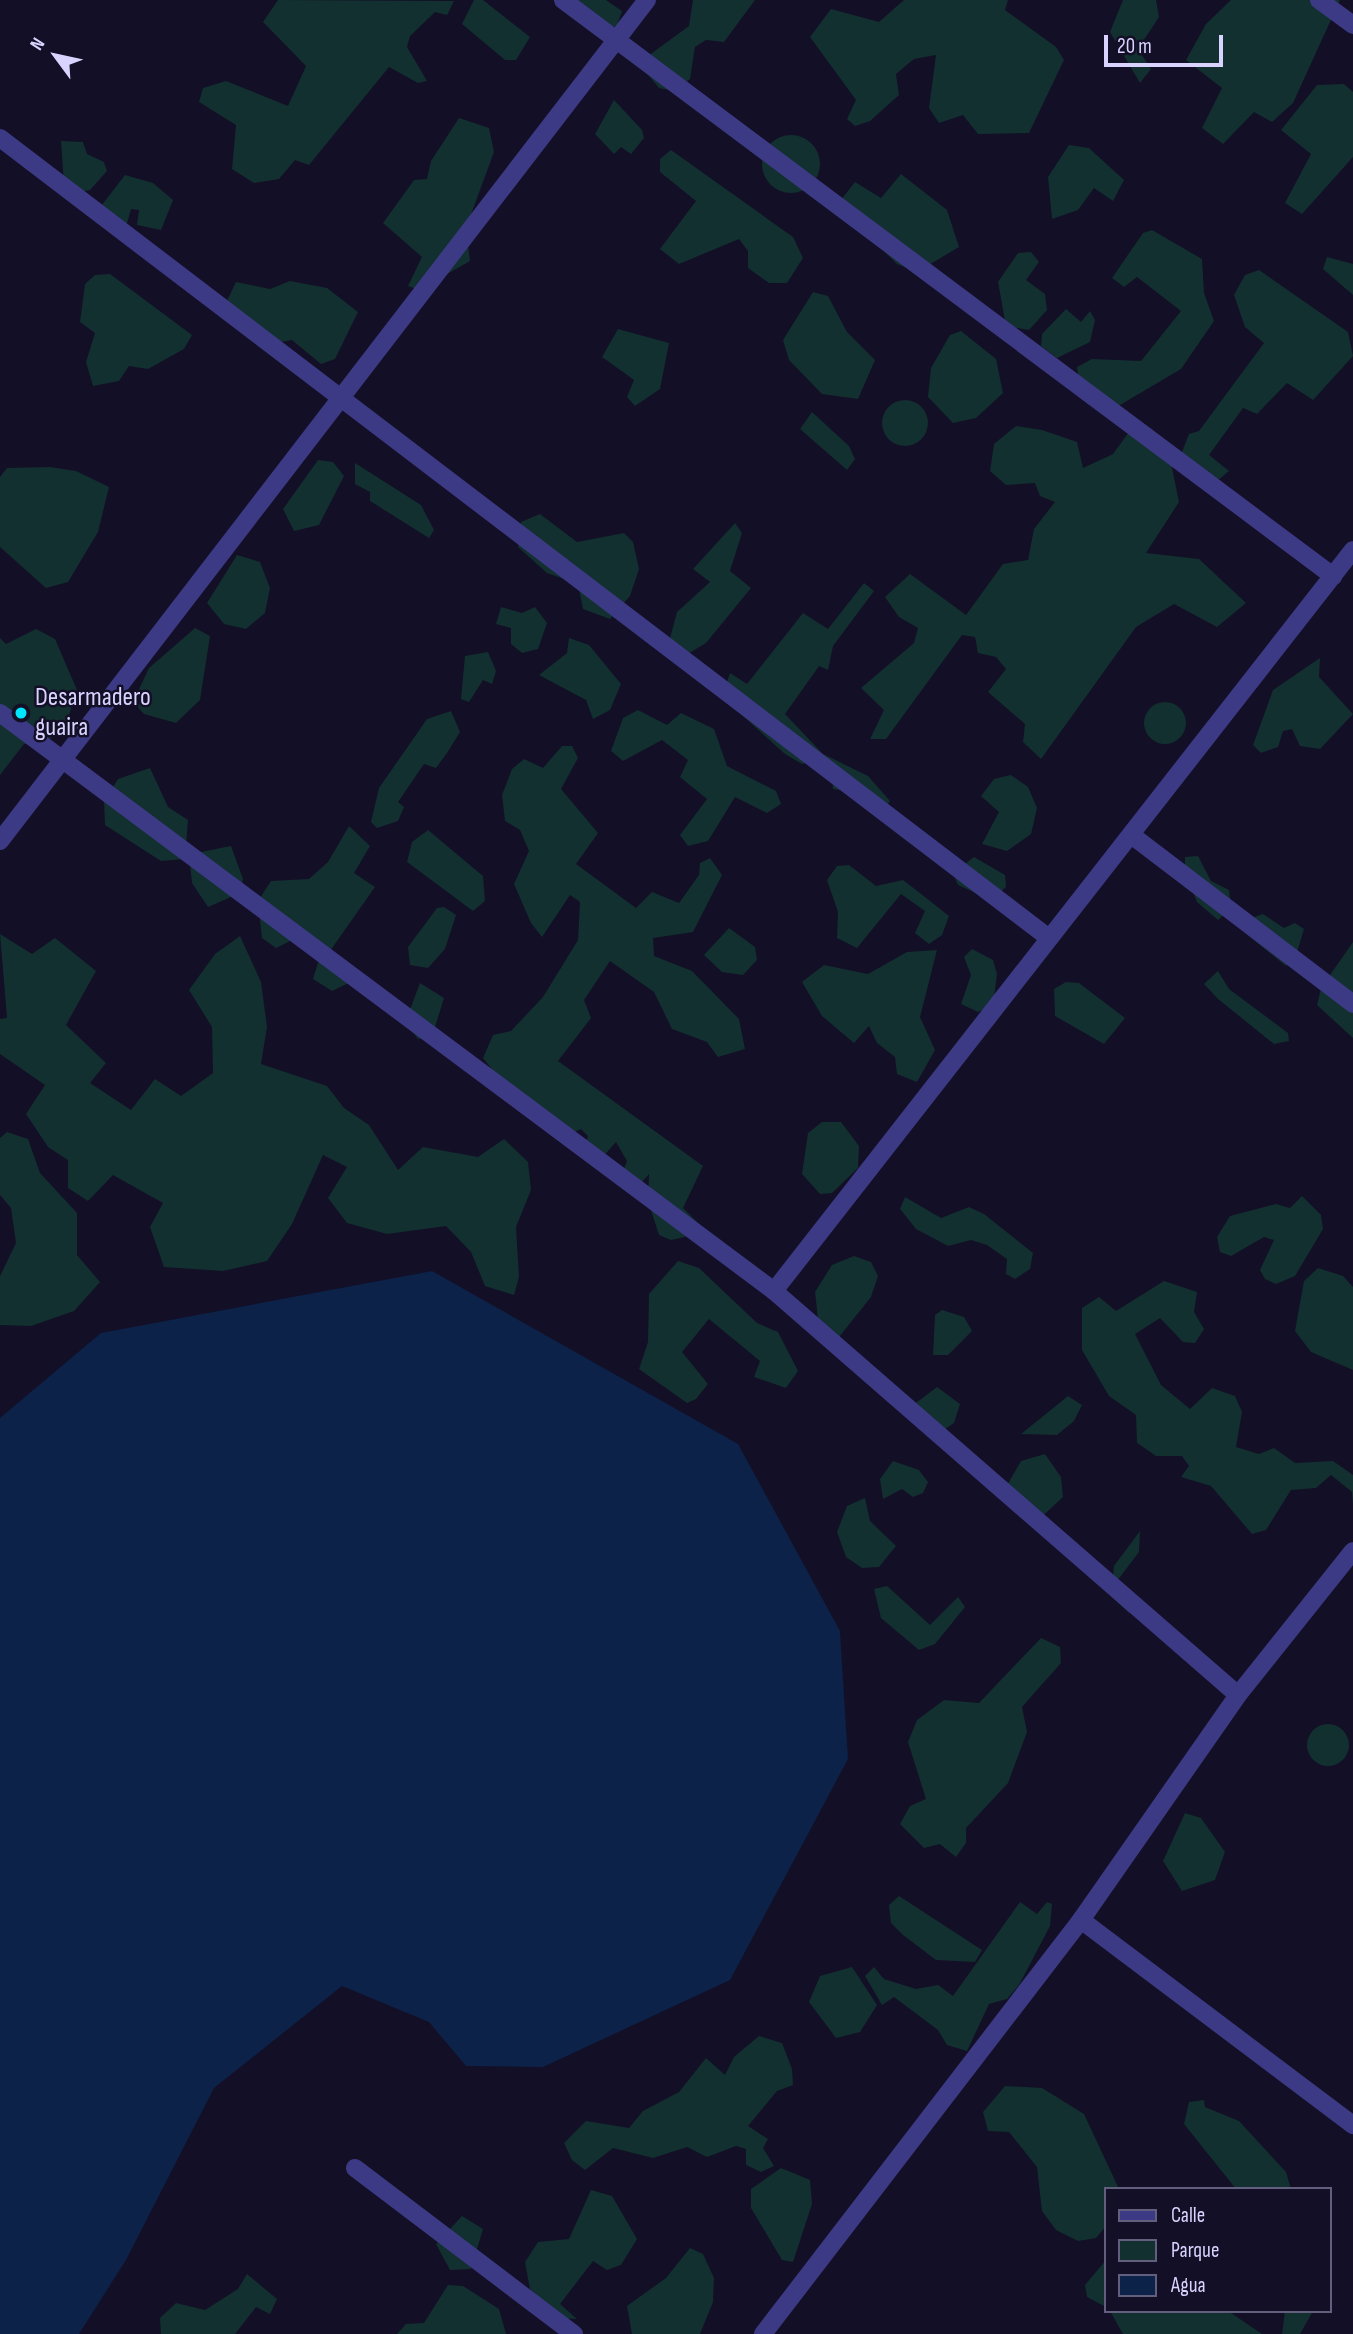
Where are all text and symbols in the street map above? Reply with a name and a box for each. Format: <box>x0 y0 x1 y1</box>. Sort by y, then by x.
north arrow <box>21 21 91 91</box>
scale bar <box>1108 21 1227 65</box>
text: N <box>26 34 50 55</box>
text: 20 m <box>1117 34 1152 59</box>
place label: Desarmadero guaira <box>35 682 151 744</box>
marker: Desarmadero guaira <box>13 705 29 721</box>
legend <box>1104 2187 1332 2313</box>
text: Calle <box>1171 2203 1205 2228</box>
text: Parque <box>1171 2238 1219 2263</box>
text: Agua <box>1171 2273 1206 2298</box>

